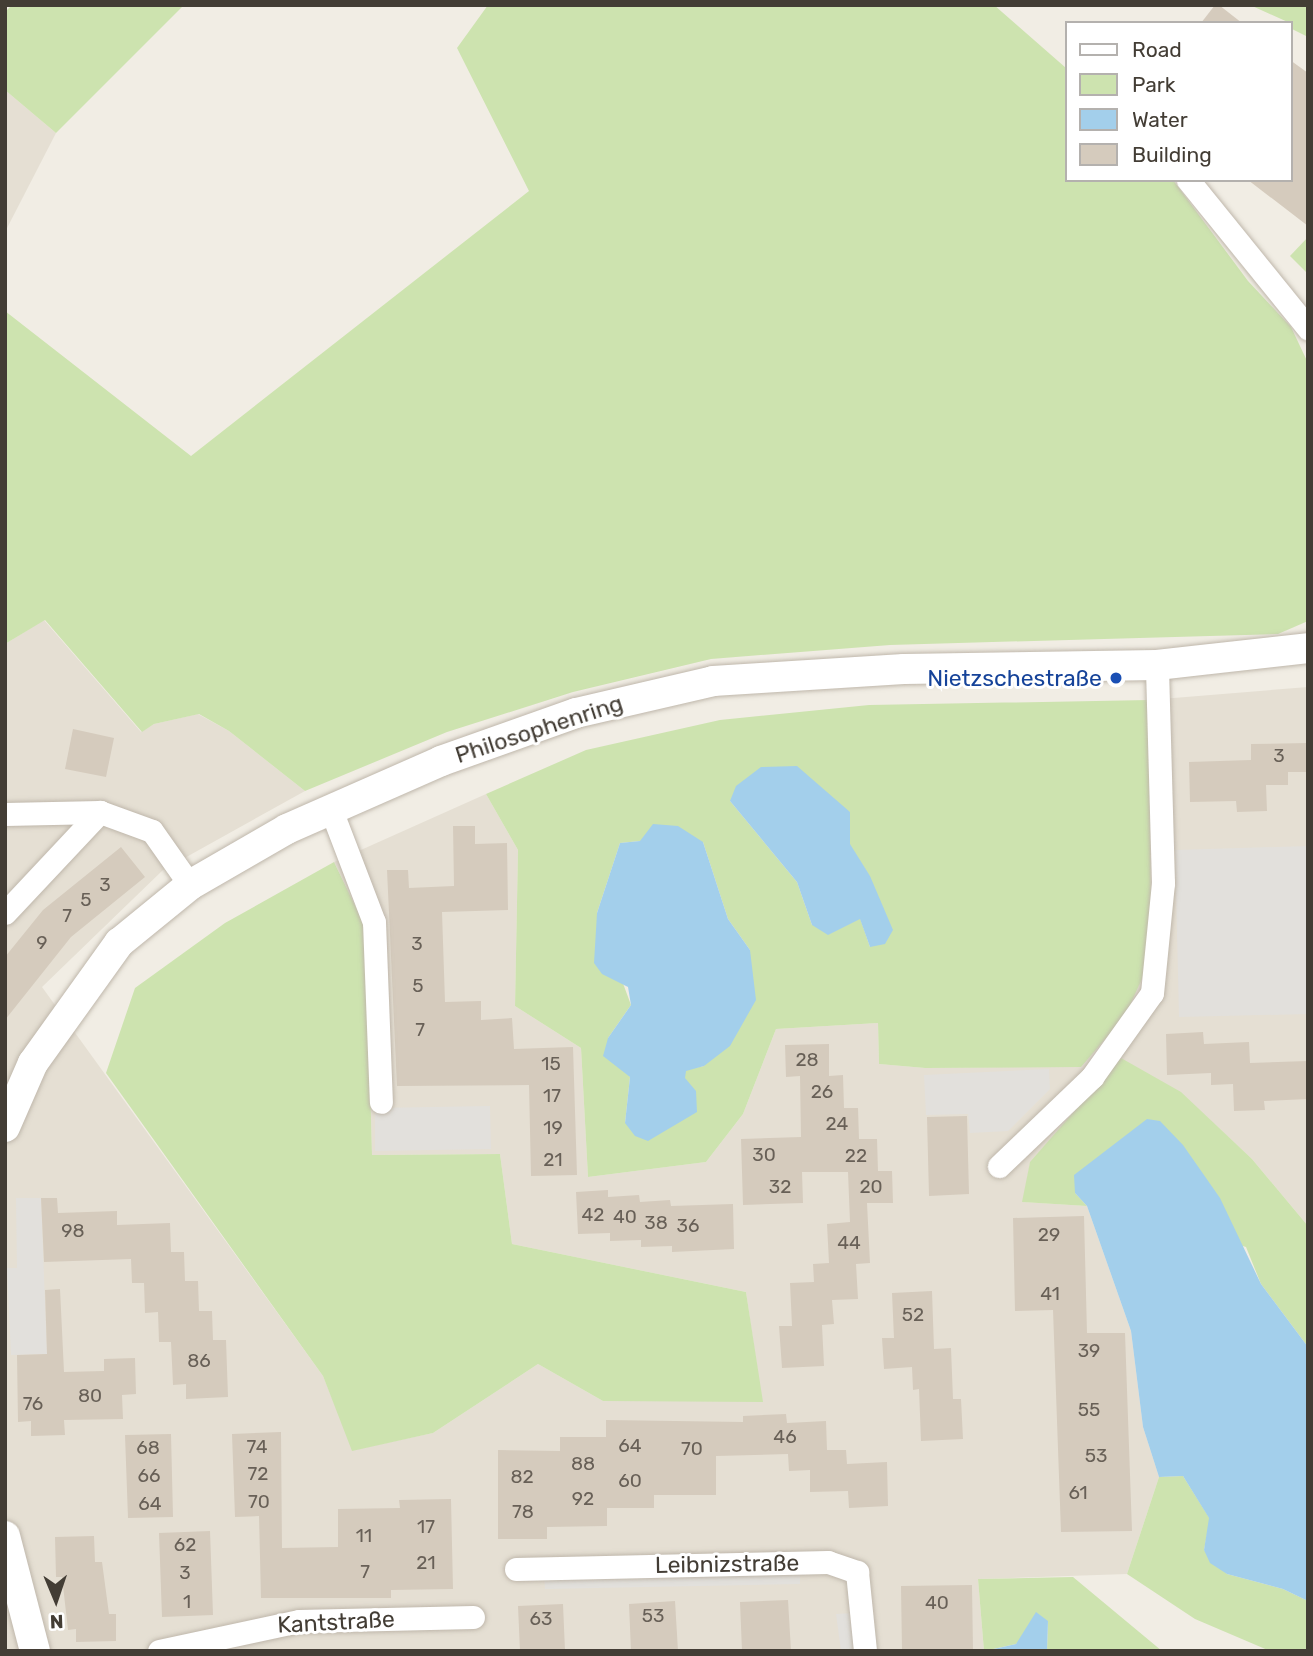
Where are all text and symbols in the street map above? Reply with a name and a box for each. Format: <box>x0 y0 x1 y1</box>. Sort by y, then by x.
legend <box>1064 21 1292 182</box>
text: Road <box>1132 37 1182 62</box>
text: Park <box>1132 72 1176 97</box>
text: Water <box>1132 107 1188 132</box>
text: Building <box>1132 142 1212 167</box>
place label: Nietzschestraße <box>927 664 1102 692</box>
marker: Nietzschestraße <box>1108 670 1124 686</box>
street label: Philosophenring <box>452 689 626 769</box>
house number: 3 <box>1273 745 1285 767</box>
house number: 3 <box>99 874 111 896</box>
house number: 5 <box>80 889 92 911</box>
house number: 7 <box>62 905 72 927</box>
house number: 9 <box>36 932 48 954</box>
house number: 3 <box>411 933 423 955</box>
house number: 5 <box>412 975 424 997</box>
house number: 7 <box>415 1019 425 1041</box>
house number: 28 <box>795 1049 819 1071</box>
house number: 15 <box>541 1053 561 1075</box>
house number: 26 <box>811 1081 833 1103</box>
house number: 17 <box>543 1085 561 1107</box>
house number: 24 <box>826 1113 848 1135</box>
house number: 19 <box>543 1117 563 1139</box>
house number: 30 <box>752 1144 776 1166</box>
house number: 22 <box>845 1145 867 1167</box>
house number: 21 <box>543 1149 563 1171</box>
house number: 32 <box>769 1176 791 1198</box>
house number: 20 <box>859 1176 883 1198</box>
house number: 42 <box>582 1204 604 1226</box>
house number: 40 <box>613 1206 637 1228</box>
house number: 38 <box>644 1212 668 1234</box>
house number: 36 <box>677 1215 699 1237</box>
house number: 98 <box>61 1220 85 1242</box>
house number: 29 <box>1038 1224 1060 1246</box>
house number: 44 <box>837 1232 861 1254</box>
house number: 41 <box>1040 1283 1060 1305</box>
house number: 52 <box>902 1304 924 1326</box>
house number: 39 <box>1078 1340 1100 1362</box>
house number: 86 <box>187 1350 211 1372</box>
house number: 80 <box>78 1385 102 1407</box>
house number: 76 <box>23 1393 43 1415</box>
house number: 55 <box>1078 1399 1100 1421</box>
house number: 46 <box>773 1426 797 1448</box>
house number: 64 <box>618 1435 642 1457</box>
house number: 74 <box>247 1436 267 1458</box>
house number: 68 <box>136 1437 160 1459</box>
house number: 70 <box>681 1438 703 1460</box>
house number: 53 <box>1085 1445 1107 1467</box>
house number: 88 <box>571 1453 595 1475</box>
house number: 72 <box>248 1463 268 1485</box>
house number: 66 <box>138 1465 160 1487</box>
house number: 82 <box>510 1466 534 1488</box>
house number: 60 <box>618 1470 642 1492</box>
house number: 61 <box>1068 1482 1088 1504</box>
house number: 92 <box>572 1488 594 1510</box>
house number: 70 <box>248 1491 270 1513</box>
house number: 64 <box>138 1493 162 1515</box>
house number: 78 <box>512 1501 534 1523</box>
house number: 17 <box>417 1516 435 1538</box>
house number: 11 <box>356 1525 372 1547</box>
house number: 62 <box>174 1534 196 1556</box>
street label: Leibnizstraße <box>655 1549 799 1579</box>
house number: 21 <box>416 1552 436 1574</box>
house number: 7 <box>360 1561 370 1583</box>
house number: 3 <box>179 1562 191 1584</box>
north arrow <box>21 1565 91 1635</box>
house number: 1 <box>183 1591 191 1613</box>
house number: 40 <box>925 1592 949 1614</box>
street label: Kantstraße <box>277 1605 395 1639</box>
house number: 53 <box>642 1605 664 1627</box>
house number: 63 <box>530 1608 552 1630</box>
text: N <box>50 1610 64 1633</box>

